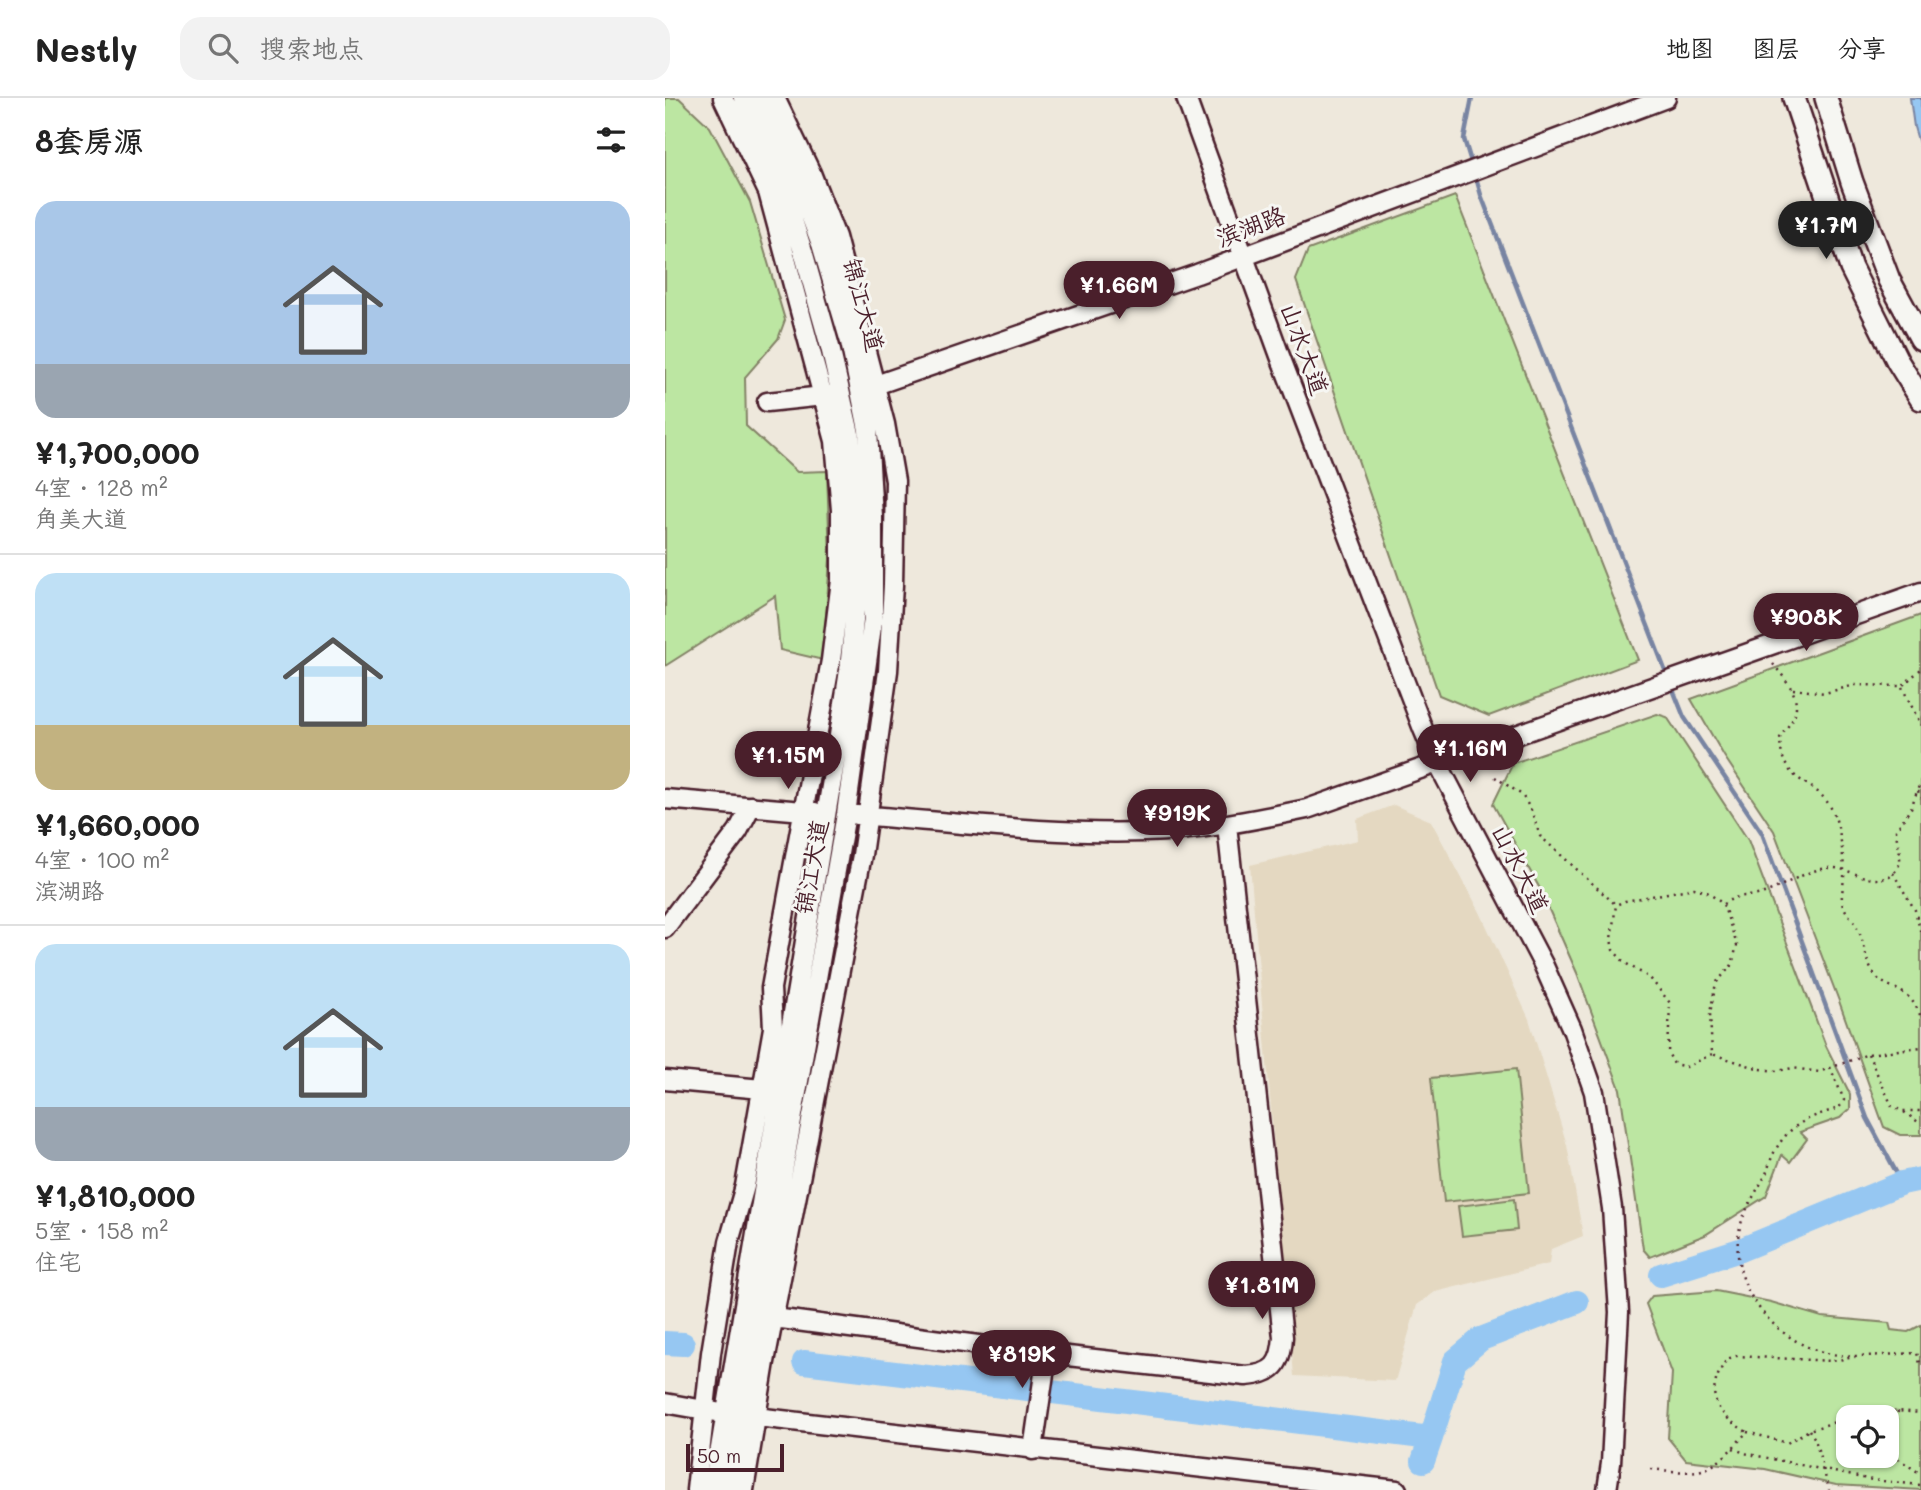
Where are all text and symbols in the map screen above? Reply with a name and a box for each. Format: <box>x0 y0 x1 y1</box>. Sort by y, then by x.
search box <box>180 17 670 80</box>
text: Nestly <box>35 27 138 70</box>
icon: search <box>204 29 242 67</box>
text: 搜索地点 <box>260 31 364 65</box>
text: 地图 <box>1666 32 1714 63</box>
text: 图层 <box>1752 32 1800 63</box>
text: 分享 <box>1838 32 1886 63</box>
text: 8套房源 <box>35 120 144 160</box>
icon: filters <box>592 121 630 159</box>
street label: 滨湖路 <box>1211 198 1290 253</box>
pin: ¥1.7M <box>1777 202 1875 261</box>
text: ¥1.7M <box>1794 209 1858 239</box>
icon: home <box>270 247 396 373</box>
street label: 锦江大道 <box>837 254 892 355</box>
pin: ¥1.66M <box>1062 262 1176 321</box>
text: ¥1.66M <box>1080 269 1158 299</box>
street label: 山水大道 <box>1274 298 1336 399</box>
text: ¥1,700,000 <box>35 432 200 472</box>
text: 4室 · 128 m² <box>35 472 168 502</box>
text: 角美大道 <box>35 503 127 533</box>
pin: ¥908K <box>1757 594 1855 653</box>
text: ¥908K <box>1769 601 1843 631</box>
icon: home <box>270 619 396 745</box>
pin: ¥1.16M <box>1413 724 1527 784</box>
pin: ¥1.15M <box>731 732 845 791</box>
text: ¥1.16M <box>1432 732 1508 762</box>
text: ¥1.15M <box>751 739 825 769</box>
pin: ¥919K <box>1128 790 1226 849</box>
text: ¥919K <box>1143 797 1211 827</box>
text: ¥1,660,000 <box>35 804 200 844</box>
street label: 锦江大道 <box>787 817 834 917</box>
street label: 山水大道 <box>1486 819 1557 918</box>
text: 4室 · 100 m² <box>35 844 169 874</box>
text: 滨湖路 <box>35 875 104 905</box>
icon: home <box>270 990 396 1116</box>
text: ¥1,810,000 <box>35 1175 195 1215</box>
text: 5室 · 158 m² <box>35 1215 168 1245</box>
text: 住宅 <box>35 1246 81 1276</box>
pin: ¥1.81M <box>1205 1262 1319 1321</box>
text: ¥1.81M <box>1224 1269 1300 1299</box>
pin: ¥819K <box>973 1330 1071 1390</box>
text: ¥819K <box>988 1338 1056 1368</box>
map controls <box>1836 1405 1899 1468</box>
button: locate <box>1836 1405 1899 1468</box>
scale bar <box>686 1441 784 1473</box>
text: 50 m <box>697 1443 741 1468</box>

